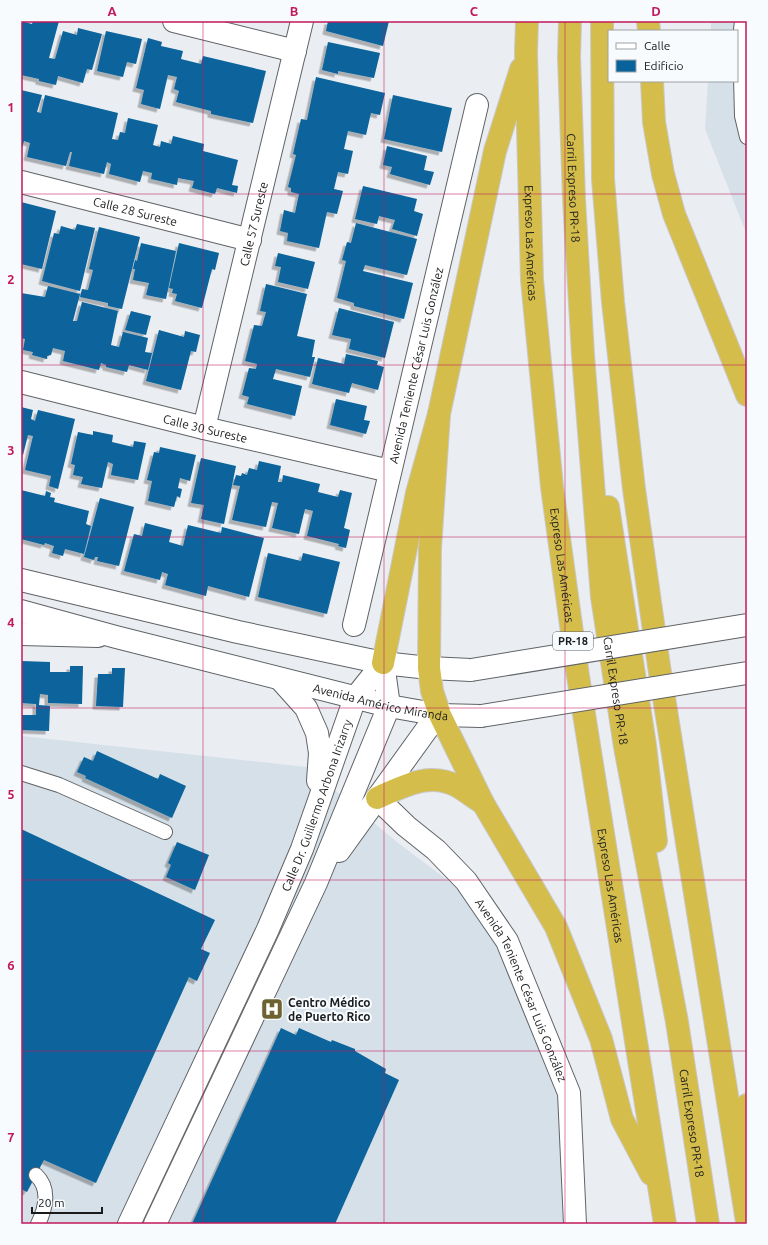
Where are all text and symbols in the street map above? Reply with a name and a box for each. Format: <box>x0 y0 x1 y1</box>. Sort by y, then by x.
text: A <box>107 4 117 18</box>
text: B <box>290 4 299 18</box>
text: C <box>470 4 479 18</box>
text: D <box>651 4 661 18</box>
legend <box>608 30 738 82</box>
text: Calle <box>644 39 670 52</box>
text: Edificio <box>644 59 684 72</box>
text: 1 <box>7 100 15 114</box>
street label: Carril Expreso PR-18 <box>565 133 583 243</box>
street label: Calle 57 Sureste <box>237 180 270 267</box>
street label: Expreso Las Américas <box>523 185 540 301</box>
street label: Calle 28 Sureste <box>92 194 179 228</box>
street label: Avenida Teniente César Luis González <box>386 265 445 465</box>
text: 2 <box>7 272 15 286</box>
street label: Calle 30 Sureste <box>162 411 249 444</box>
text: 3 <box>7 443 15 457</box>
street label: Expreso Las Américas <box>548 507 577 623</box>
text: 4 <box>7 615 15 629</box>
road number: PR-18 <box>553 632 593 650</box>
street label: Carril Expreso PR-18 <box>602 636 631 746</box>
street label: Avenida Américo Miranda <box>312 681 448 722</box>
street label: Calle Dr. Guillermo Arbona Irizarry <box>278 717 354 893</box>
text: 5 <box>7 787 15 801</box>
street label: Expreso Las Américas <box>596 827 627 944</box>
street label: Avenida Teniente César Luis González <box>473 896 570 1084</box>
text: 6 <box>7 958 15 972</box>
hospital icon: Centro Médico de Puerto Rico <box>259 996 285 1022</box>
place label: Centro Médico de Puerto Rico <box>288 996 371 1023</box>
street label: Carril Expreso PR-18 <box>678 1068 707 1178</box>
text: 7 <box>7 1130 15 1144</box>
scale bar <box>32 1189 102 1215</box>
text: 20 m <box>38 1196 65 1209</box>

